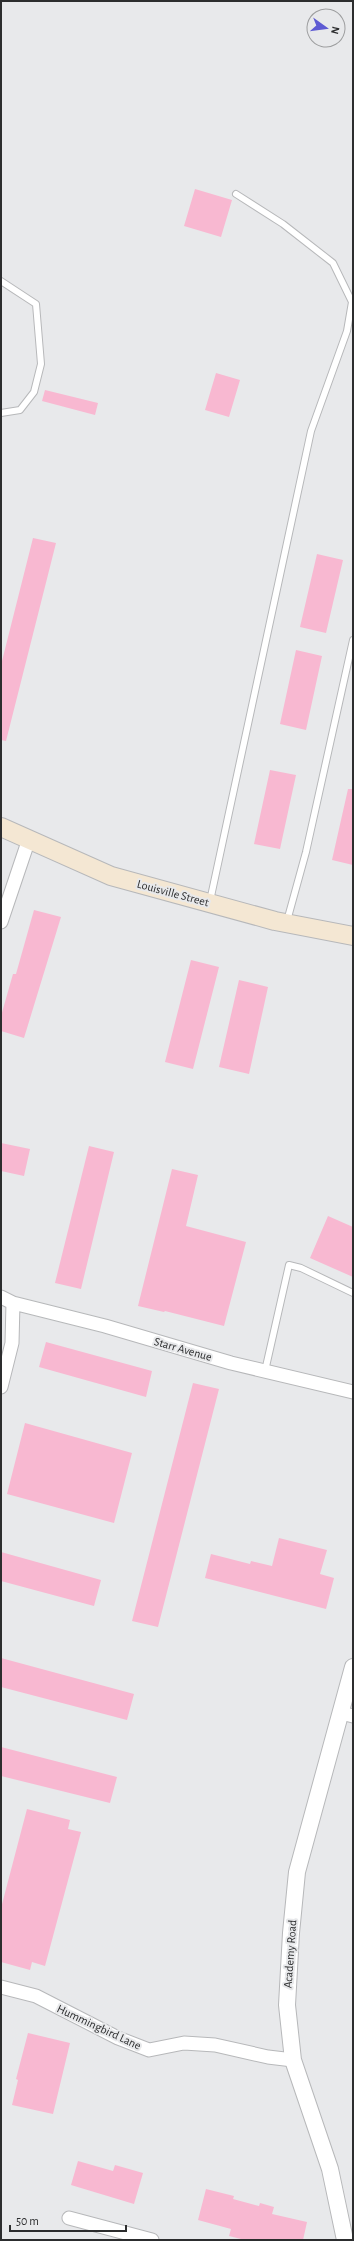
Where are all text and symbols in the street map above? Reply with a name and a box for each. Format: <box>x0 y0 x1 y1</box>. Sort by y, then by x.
north arrow <box>306 8 346 48</box>
text: N <box>329 25 341 35</box>
street label: Louisville Street <box>136 878 210 908</box>
street label: Starr Avenue <box>153 1335 213 1363</box>
street label: Academy Road <box>282 1919 299 1989</box>
street label: Hummingbird Lane <box>55 2002 143 2052</box>
scale bar <box>10 2207 126 2233</box>
text: 50 m <box>16 2215 39 2227</box>

